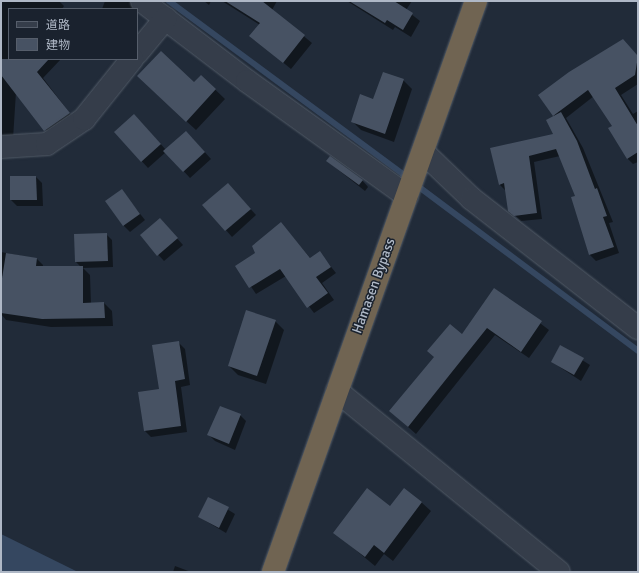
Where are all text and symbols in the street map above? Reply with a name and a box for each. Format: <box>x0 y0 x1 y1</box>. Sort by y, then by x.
legend <box>8 8 138 60</box>
text: 道路 <box>46 18 70 33</box>
text: 建物 <box>46 38 70 53</box>
street label: Hamasen Bypass <box>349 236 399 336</box>

